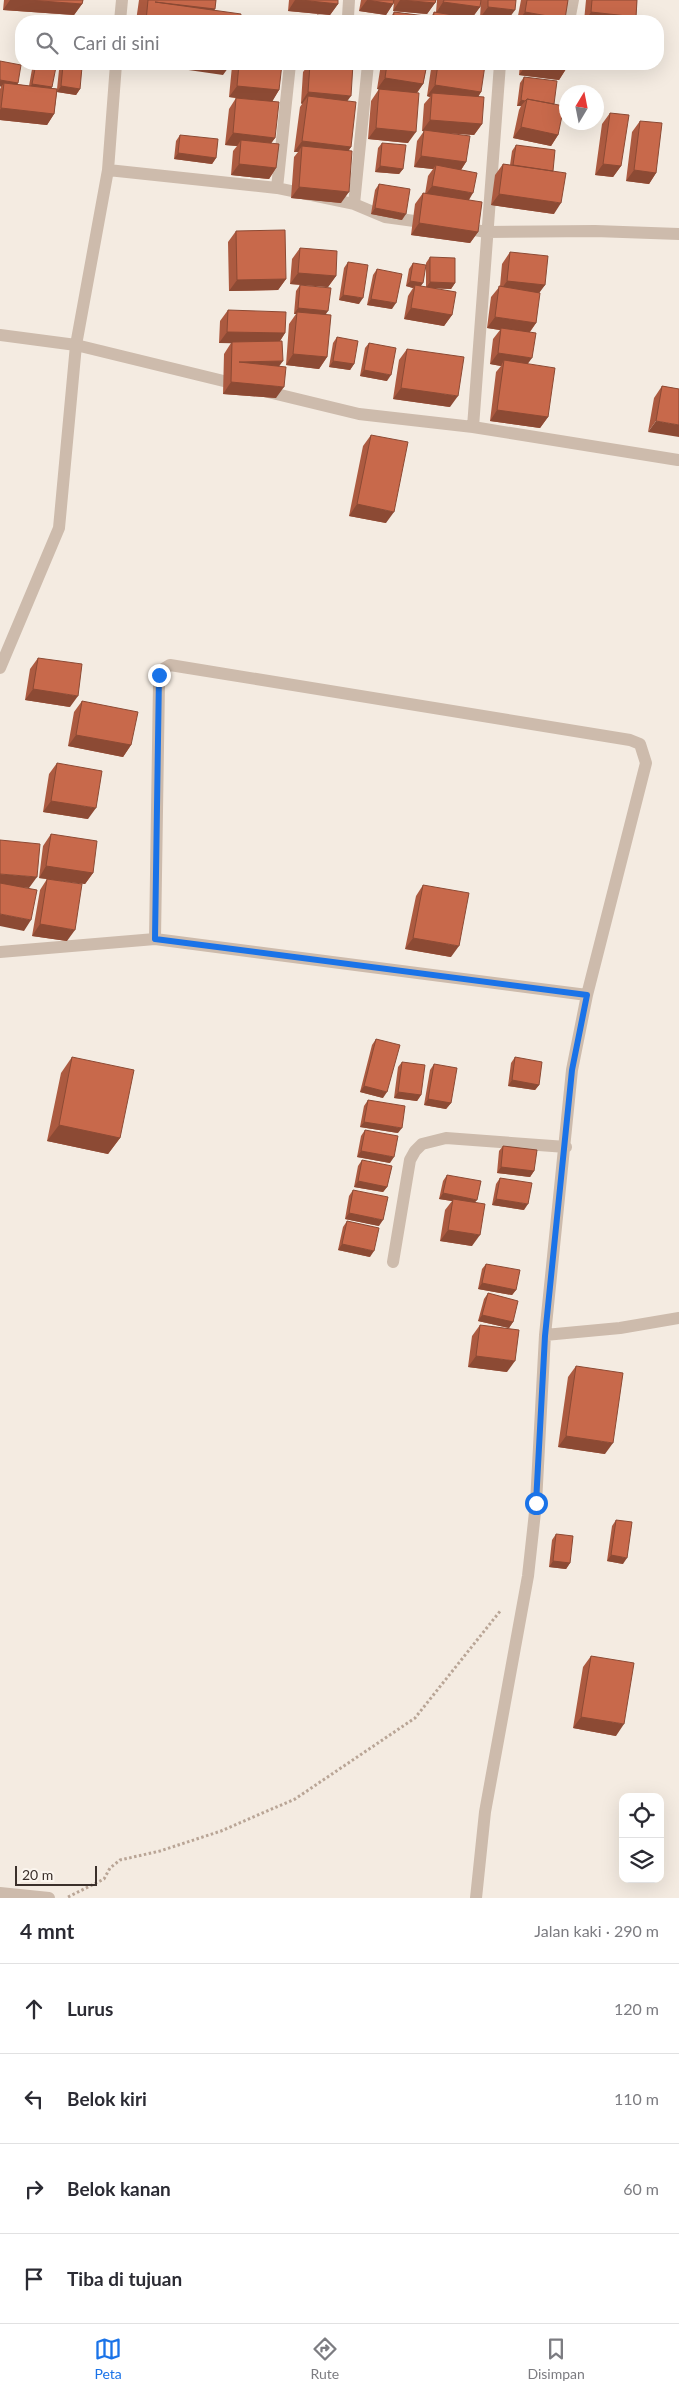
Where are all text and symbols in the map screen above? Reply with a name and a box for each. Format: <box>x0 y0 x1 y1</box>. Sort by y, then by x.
search box <box>15 15 664 70</box>
icon: search <box>33 29 61 57</box>
text: Cari di sini <box>73 31 160 54</box>
north arrow <box>559 85 604 130</box>
route end <box>148 664 171 687</box>
route start <box>525 1492 548 1515</box>
map controls <box>619 1793 664 1883</box>
button: locate <box>619 1793 664 1838</box>
button: layers <box>619 1838 664 1883</box>
scale bar <box>15 1863 98 1886</box>
text: 20 m <box>22 1866 53 1883</box>
text: 4 mnt <box>20 1918 74 1943</box>
text: Jalan kaki · 290 m <box>534 1921 659 1940</box>
icon: ahead <box>20 1995 48 2023</box>
text: Lurus <box>67 1997 113 2020</box>
text: 120 m <box>614 1999 659 2018</box>
icon: left <box>20 2085 48 2113</box>
text: Belok kiri <box>67 2087 147 2110</box>
text: 110 m <box>614 2089 659 2108</box>
icon: right <box>20 2175 48 2203</box>
text: Belok kanan <box>67 2177 171 2200</box>
text: 60 m <box>623 2179 659 2198</box>
icon: arrive <box>20 2265 48 2293</box>
text: Tiba di tujuan <box>67 2267 182 2290</box>
tab: Peta <box>94 2335 122 2382</box>
tab: Rute <box>310 2335 339 2382</box>
tab: Disimpan <box>527 2335 585 2382</box>

